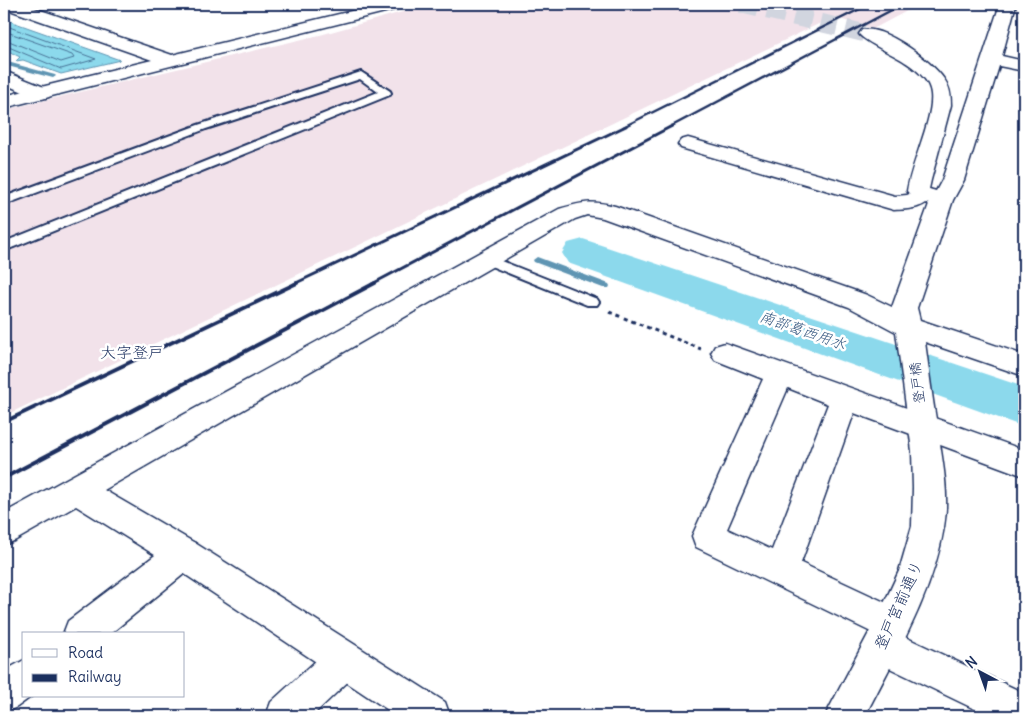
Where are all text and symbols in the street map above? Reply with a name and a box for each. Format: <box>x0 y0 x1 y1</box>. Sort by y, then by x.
water label: 南部葛西用水 <box>757 306 849 354</box>
district label: 大字登戸 <box>100 342 164 362</box>
street label: 登戸橋 <box>906 361 928 405</box>
street label: 登戸宮前通り <box>869 557 927 653</box>
legend <box>22 632 185 698</box>
text: Road <box>68 643 103 662</box>
north arrow <box>956 648 1006 698</box>
text: N <box>962 652 981 672</box>
text: Railway <box>68 667 122 686</box>

